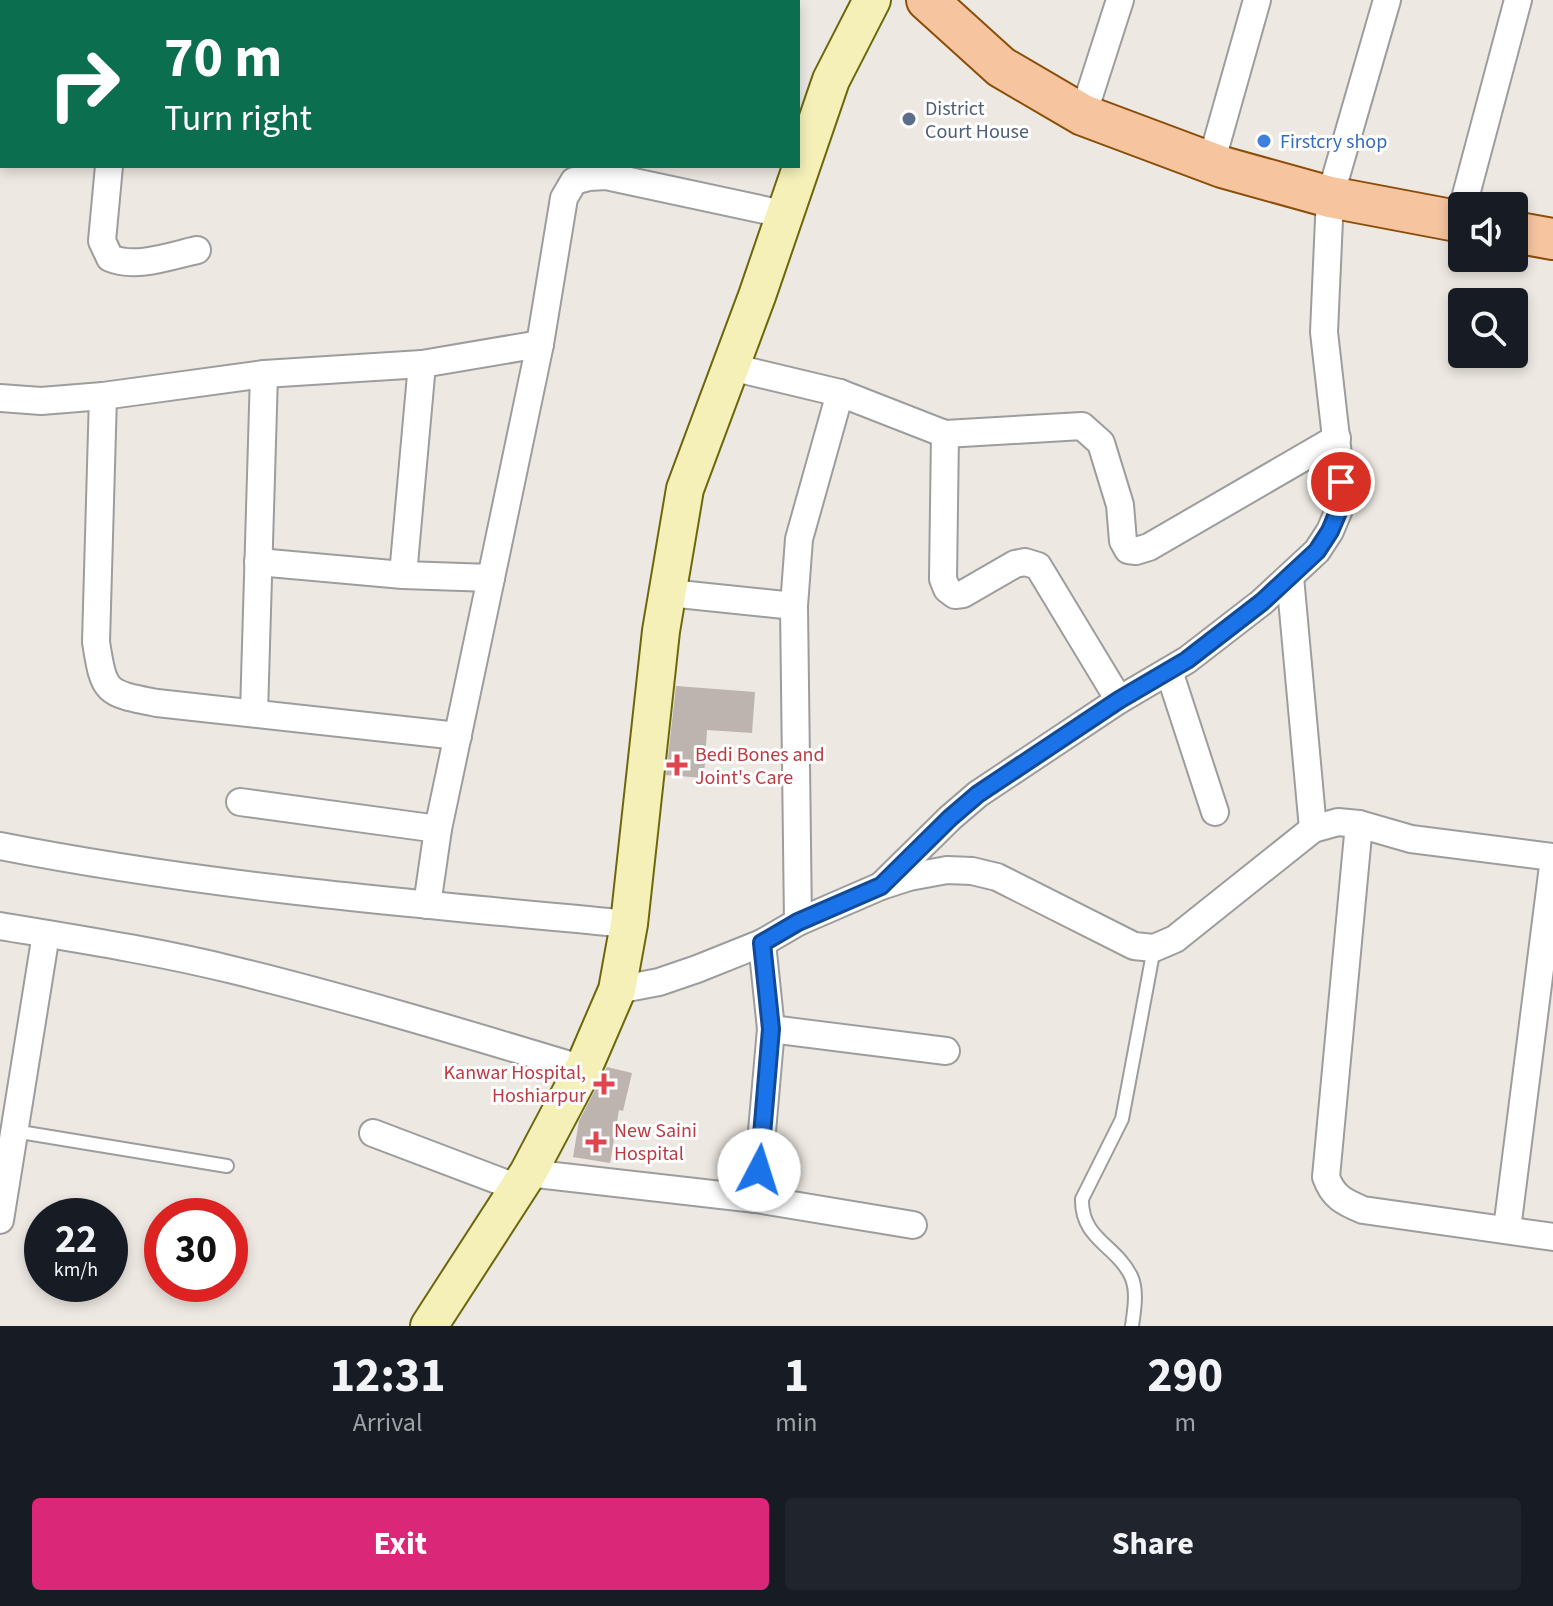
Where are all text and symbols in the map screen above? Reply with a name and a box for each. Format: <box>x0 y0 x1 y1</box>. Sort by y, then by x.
text: 70 m <box>164 19 282 98</box>
icon: right <box>32 32 136 136</box>
text: Turn right <box>164 93 312 144</box>
place label: District Court House <box>925 95 1029 146</box>
marker: District Court House <box>900 110 918 128</box>
place label: Firstcry shop <box>1280 128 1387 156</box>
marker: Firstcry shop <box>1255 132 1273 150</box>
map controls <box>1448 192 1528 368</box>
button: sound <box>1448 192 1528 272</box>
button: search <box>1448 288 1528 368</box>
pin <box>1307 448 1375 516</box>
icon: arrive <box>1319 460 1363 504</box>
place label: Bedi Bones and Joint's Care <box>695 741 825 792</box>
marker: Bedi Bones and Joint's Care <box>666 754 688 776</box>
place label: Kanwar Hospital, Hoshiarpur <box>443 1059 586 1110</box>
marker: Kanwar Hospital, Hoshiarpur <box>593 1073 615 1095</box>
place label: New Saini Hospital <box>614 1117 697 1168</box>
position arrow <box>717 1128 801 1212</box>
marker: New Saini Hospital <box>585 1131 607 1153</box>
speed limit sign: 30 <box>144 1198 248 1302</box>
text: 22 <box>55 1211 97 1268</box>
text: km/h <box>54 1256 98 1284</box>
text: 12:31 <box>330 1342 446 1410</box>
text: 1 <box>784 1342 809 1410</box>
text: 290 <box>1147 1342 1223 1410</box>
text: Arrival <box>353 1404 423 1441</box>
text: min <box>775 1404 817 1441</box>
text: m <box>1174 1404 1196 1441</box>
button: Exit <box>32 1498 769 1590</box>
button: Share <box>785 1498 1521 1590</box>

